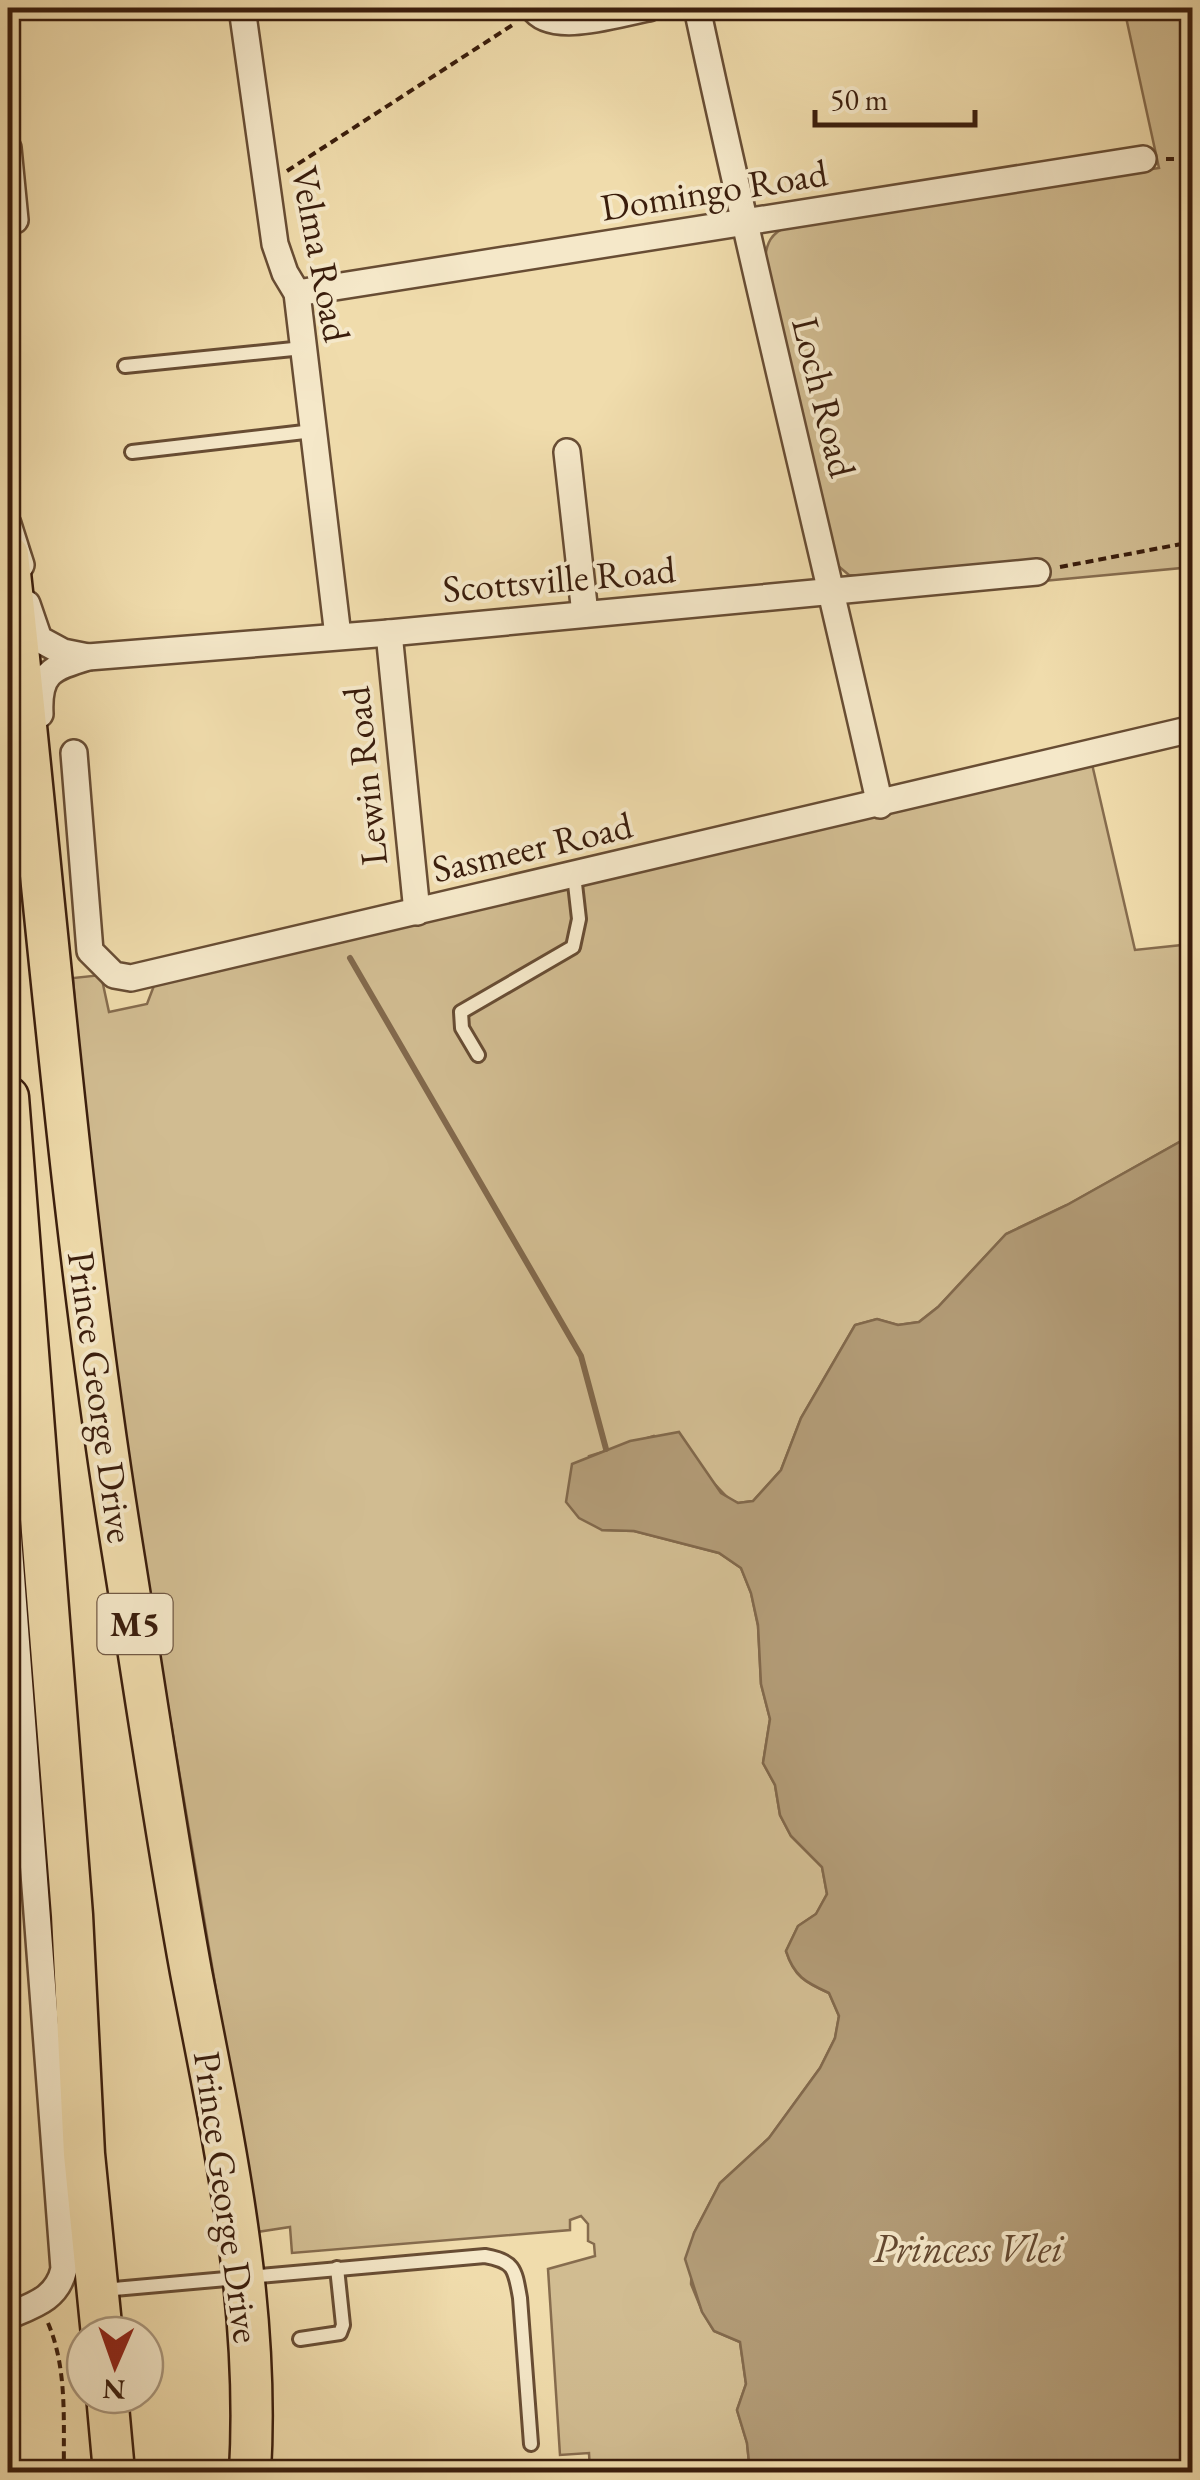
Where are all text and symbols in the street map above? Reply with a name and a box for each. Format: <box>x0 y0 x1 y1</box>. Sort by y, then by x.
scale bar <box>815 65 975 127</box>
text: 50 m <box>830 80 888 119</box>
street label: Domingo Road <box>597 147 832 232</box>
street label: Velma Road <box>281 162 363 346</box>
street label: Loch Road <box>781 312 868 483</box>
street label: Scottsville Road <box>441 544 678 613</box>
street label: Lewin Road <box>331 683 398 868</box>
street label: Sasmeer Road <box>427 800 637 893</box>
street label: Prince George Drive <box>57 1248 146 1546</box>
road number: M5 <box>98 1594 172 1654</box>
street label: Prince George Drive <box>183 2048 272 2346</box>
water label: Princess Vlei <box>873 2222 1064 2274</box>
north arrow <box>65 2315 165 2415</box>
text: N <box>102 2372 126 2408</box>

